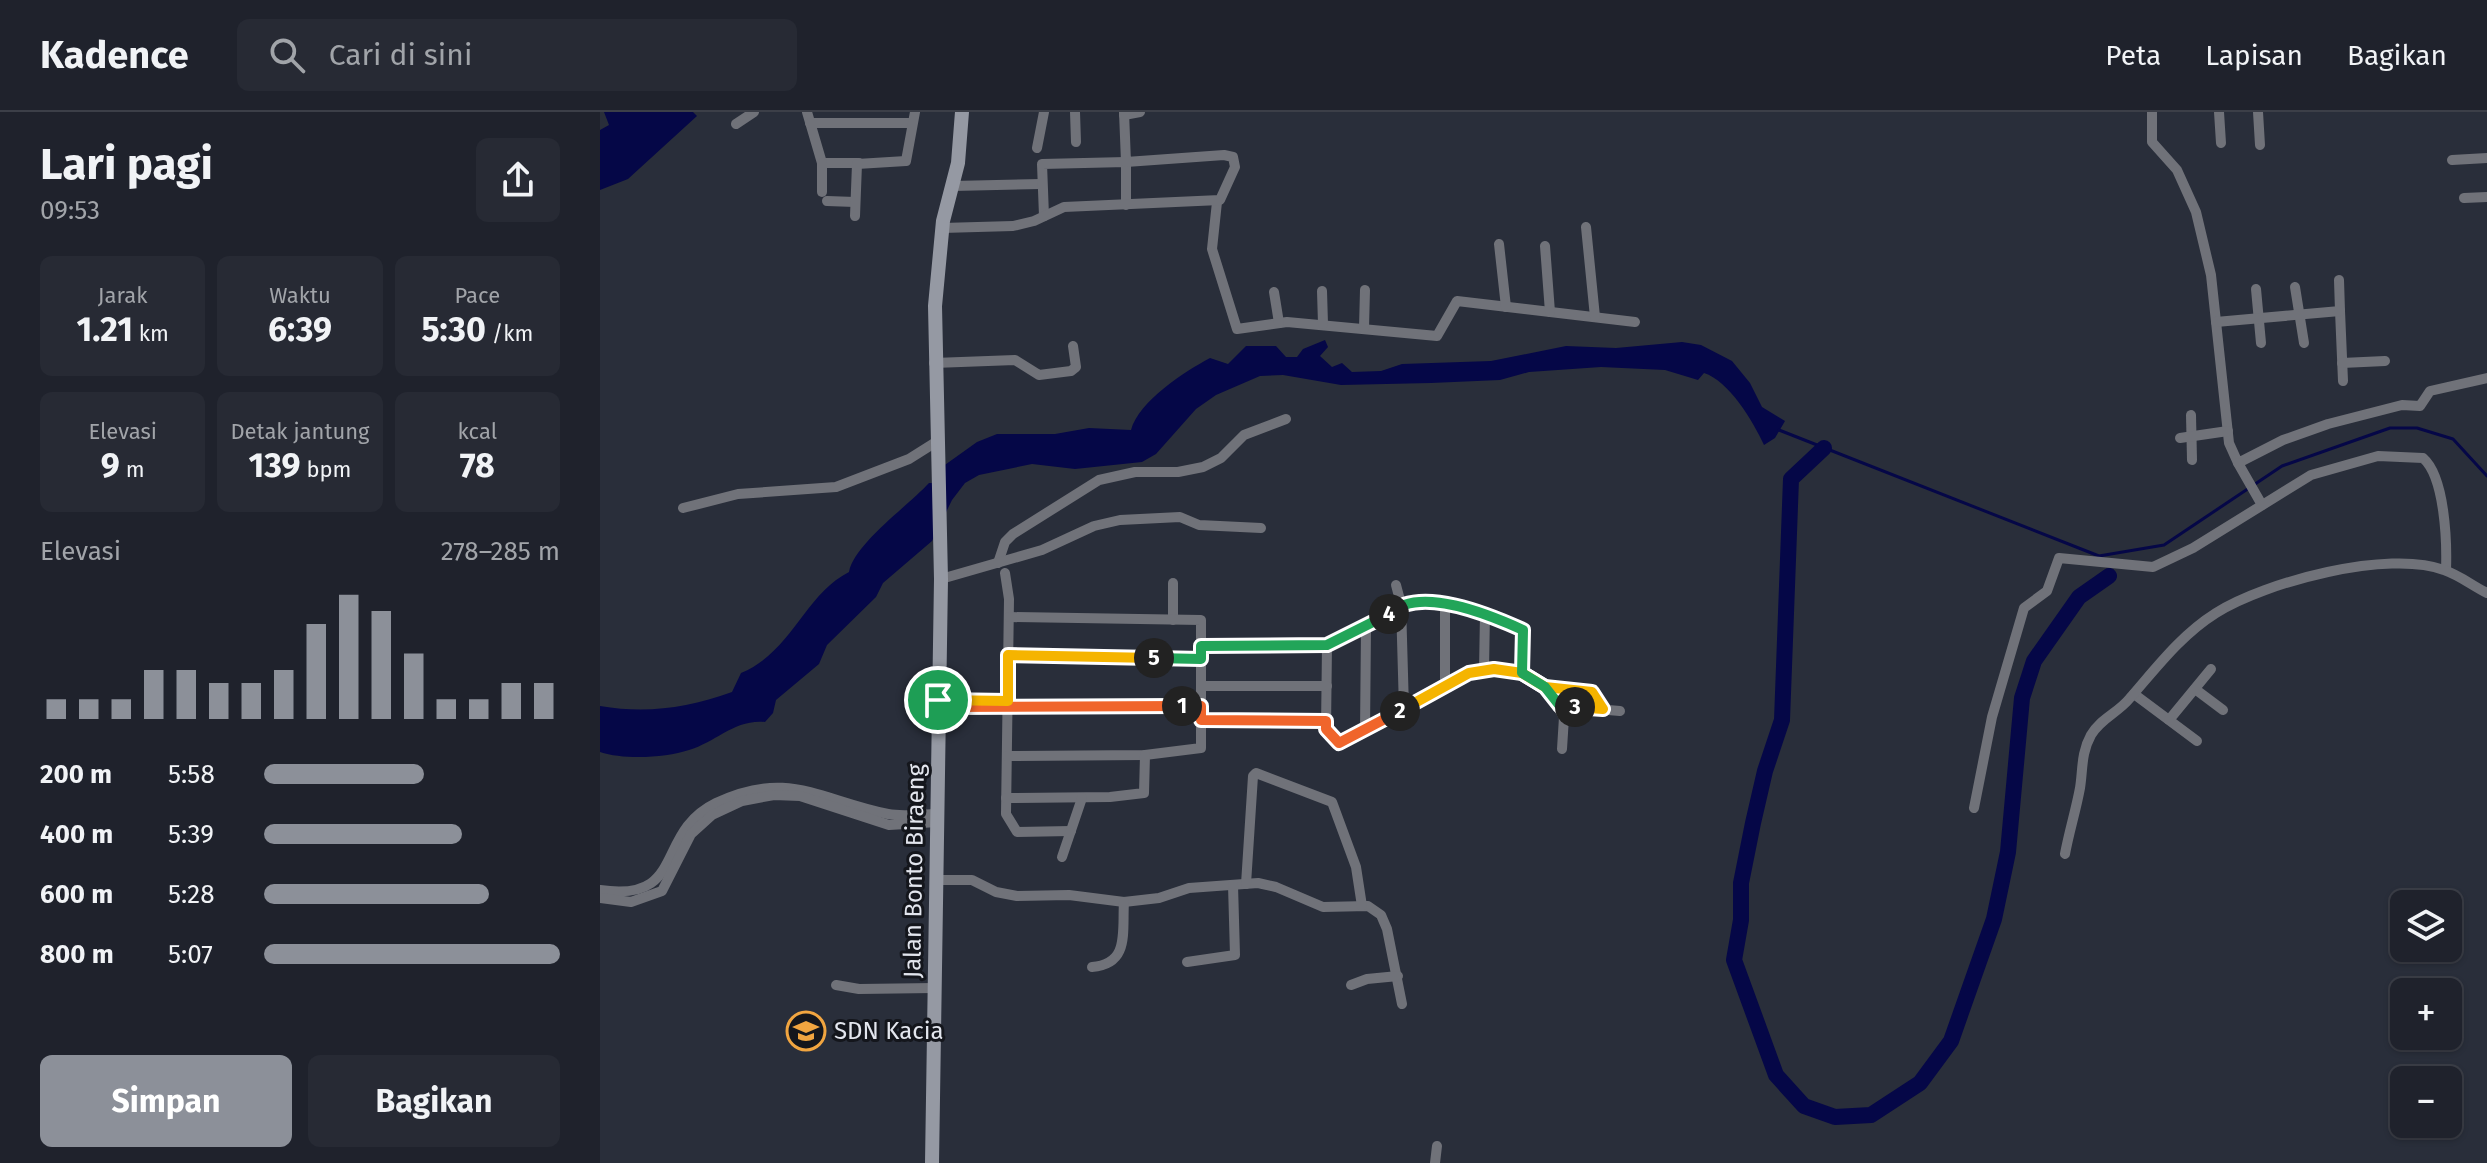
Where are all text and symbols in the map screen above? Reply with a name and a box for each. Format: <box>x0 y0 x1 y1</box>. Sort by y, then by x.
search box <box>237 19 797 91</box>
text: Kadence <box>40 32 189 78</box>
icon: search <box>265 33 309 77</box>
text: Cari di sini <box>329 37 472 73</box>
text: Peta <box>2105 39 2161 72</box>
text: Lapisan <box>2205 39 2303 72</box>
text: Bagikan <box>2347 39 2447 72</box>
text: Lari pagi <box>40 138 213 191</box>
button: share <box>476 138 560 222</box>
text: 09:53 <box>40 195 100 226</box>
text: Jarak <box>98 282 147 309</box>
text: Waktu <box>269 282 331 309</box>
text: Pace <box>455 282 500 309</box>
text: 1.21 <box>76 309 133 350</box>
text: 6:39 <box>268 309 332 350</box>
text: 5:30 <box>421 309 486 350</box>
text: km <box>133 320 169 347</box>
text: /km <box>486 320 533 347</box>
text: Elevasi <box>88 418 157 445</box>
text: Detak jantung <box>230 418 370 445</box>
text: kcal <box>458 418 497 445</box>
text: 9 <box>101 445 120 486</box>
text: 139 <box>249 445 301 486</box>
text: 78 <box>460 445 495 486</box>
text: m <box>120 456 145 483</box>
text: bpm <box>301 456 351 483</box>
text: Elevasi <box>40 536 121 567</box>
text: 278–285 m <box>441 536 560 567</box>
pin: 4 <box>1369 594 1409 634</box>
text: 4 <box>1383 600 1395 627</box>
pin: 5 <box>1134 638 1174 678</box>
text: 5 <box>1148 644 1160 671</box>
pin <box>904 666 972 734</box>
icon: arrive <box>916 678 960 722</box>
pin: 1 <box>1162 686 1202 726</box>
pin: 3 <box>1555 687 1595 727</box>
pin: 2 <box>1380 691 1420 731</box>
text: 1 <box>1177 692 1187 719</box>
text: 3 <box>1569 693 1581 720</box>
text: 2 <box>1394 697 1406 724</box>
text: 200 m <box>40 759 112 790</box>
text: 5:58 <box>168 759 215 790</box>
street label: Jalan Bonto Biraeng <box>898 763 930 978</box>
text: 400 m <box>40 819 113 850</box>
text: 5:39 <box>168 819 214 850</box>
text: 600 m <box>40 879 113 910</box>
text: 5:28 <box>168 879 214 910</box>
map controls <box>2390 890 2462 1138</box>
button: layers <box>2390 890 2462 962</box>
text: 800 m <box>40 939 114 970</box>
text: 5:07 <box>168 939 213 970</box>
button: + <box>2390 978 2462 1050</box>
school or university icon: SDN Kacia <box>785 1010 827 1052</box>
place label: SDN Kacia <box>834 1017 944 1045</box>
button: Simpan <box>40 1055 292 1147</box>
button: Bagikan <box>308 1055 560 1147</box>
button: − <box>2390 1066 2462 1138</box>

